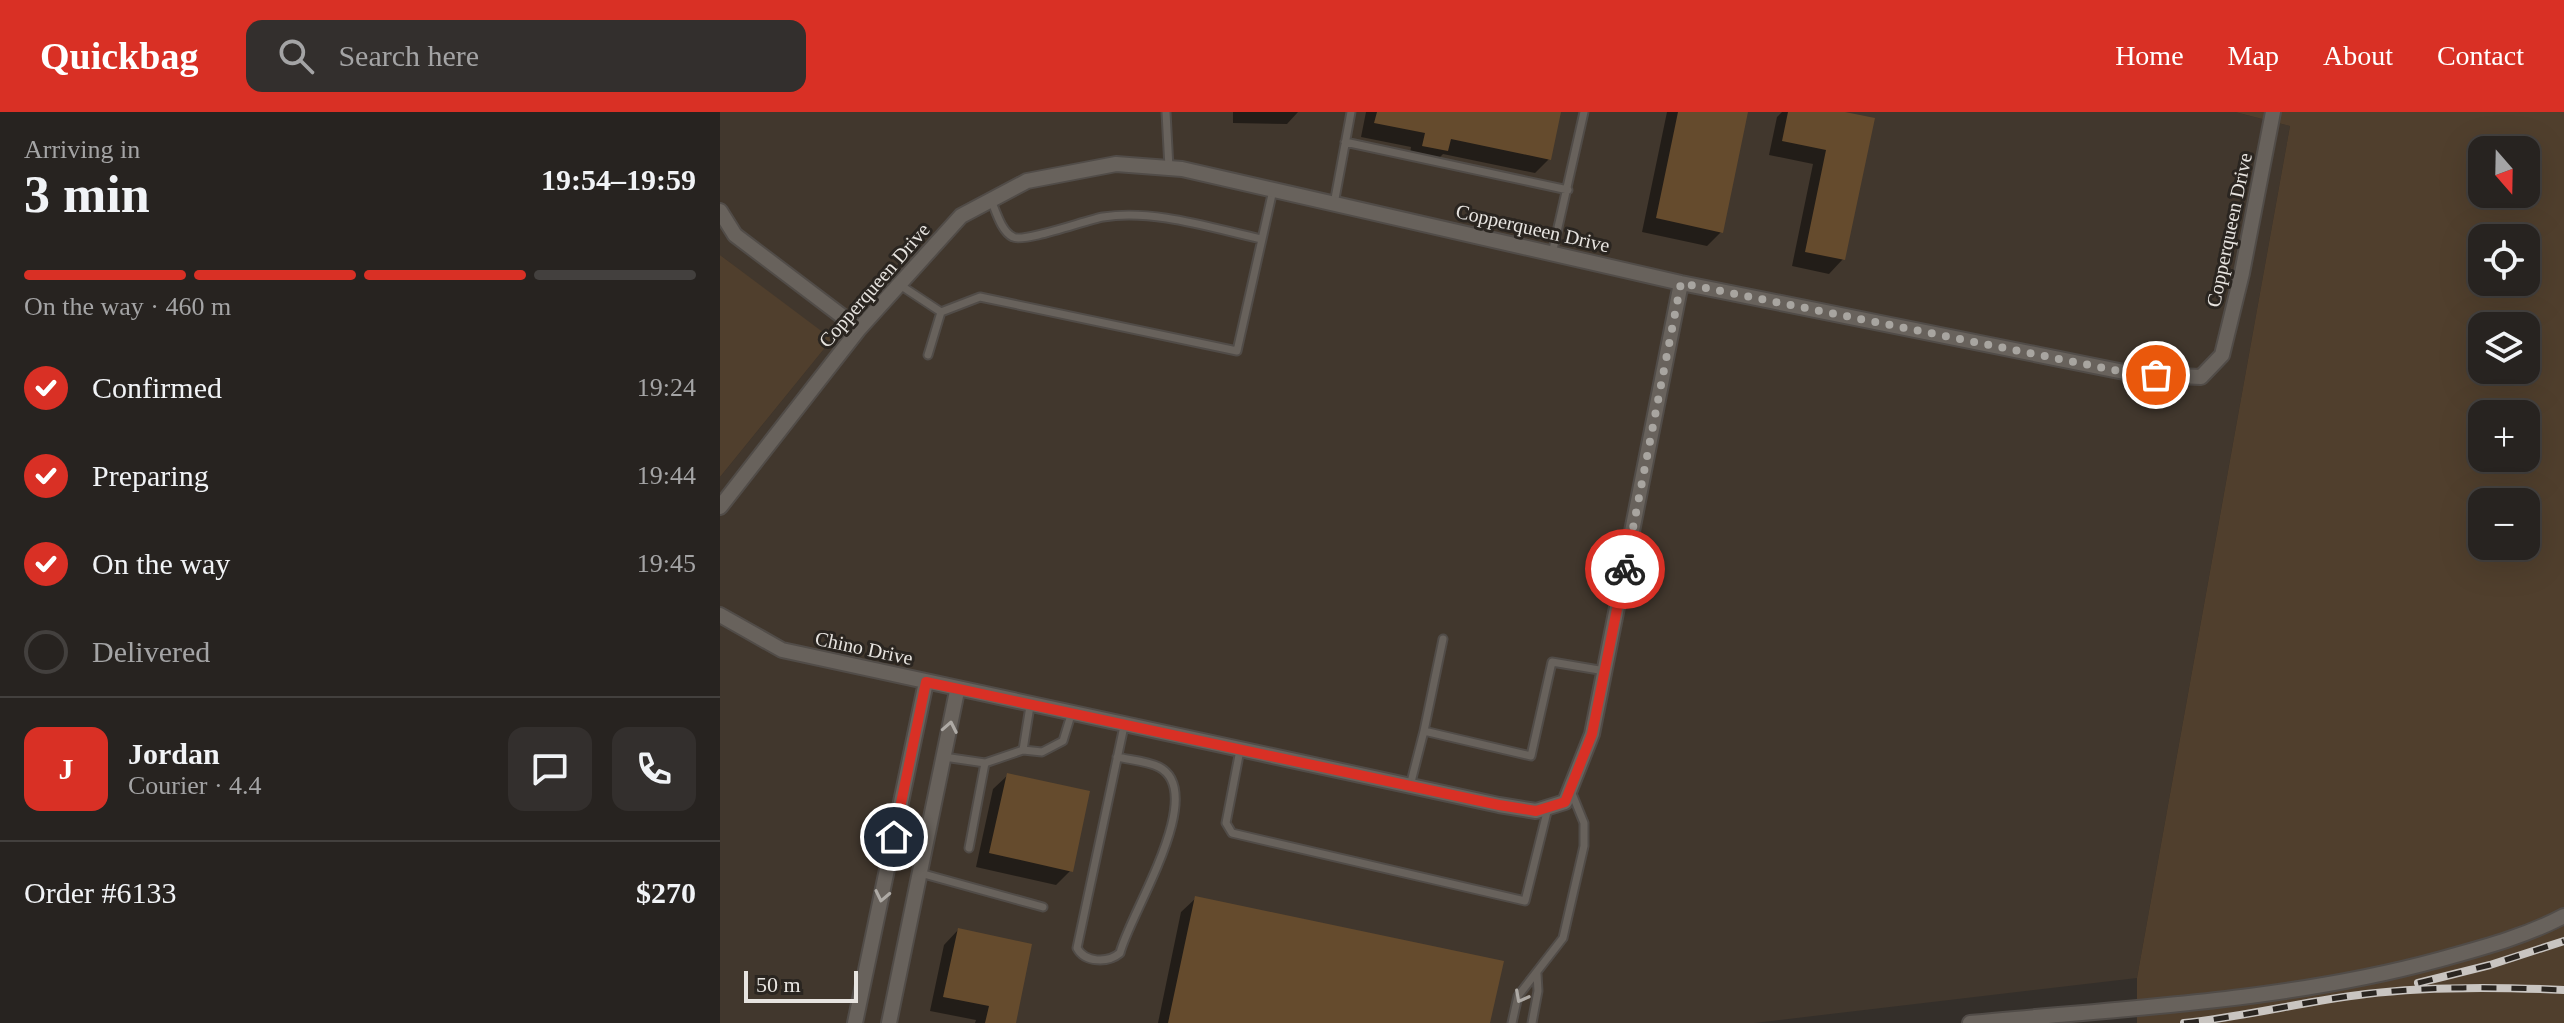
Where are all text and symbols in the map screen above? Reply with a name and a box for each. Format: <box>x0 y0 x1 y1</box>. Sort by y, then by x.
search box <box>246 20 806 92</box>
icon: search <box>274 34 318 78</box>
text: Quickbag <box>40 35 198 77</box>
text: Search here <box>338 39 479 72</box>
text: Home <box>2115 40 2184 71</box>
text: Map <box>2228 40 2279 71</box>
text: About <box>2323 40 2393 71</box>
text: Contact <box>2437 40 2524 71</box>
text: Arriving in <box>24 135 140 164</box>
north arrow <box>2468 136 2540 208</box>
map controls <box>2468 136 2540 560</box>
street label: Copperqueen Drive <box>2202 151 2257 309</box>
text: 19:54–19:59 <box>541 163 696 196</box>
text: 3 min <box>24 166 150 223</box>
street label: Copperqueen Drive <box>1454 200 1612 257</box>
street label: Copperqueen Drive <box>814 218 935 352</box>
button: locate <box>2468 224 2540 296</box>
text: On the way · 460 m <box>24 292 231 321</box>
button: layers <box>2468 312 2540 384</box>
pin <box>2122 341 2190 409</box>
icon: bag <box>2134 353 2178 397</box>
icon: check <box>24 366 68 410</box>
text: Confirmed <box>92 371 222 404</box>
text: 19:24 <box>637 373 696 402</box>
button: + <box>2468 400 2540 472</box>
icon: check <box>24 454 68 498</box>
text: Preparing <box>92 459 209 492</box>
text: 19:44 <box>637 461 696 490</box>
button: − <box>2468 488 2540 560</box>
courier <box>1585 529 1665 609</box>
icon: check <box>24 542 68 586</box>
text: On the way <box>92 547 230 580</box>
icon: bike <box>1603 547 1647 591</box>
text: 19:45 <box>637 549 696 578</box>
street label: Chino Drive <box>813 627 915 669</box>
text: Delivered <box>92 635 210 668</box>
one-way arrow <box>940 720 957 734</box>
button: chat <box>508 727 592 811</box>
button: phone <box>612 727 696 811</box>
text: Jordan <box>128 737 220 770</box>
text: J <box>59 752 74 785</box>
text: Courier · 4.4 <box>128 771 262 800</box>
pin <box>860 803 928 871</box>
icon: home <box>872 815 916 859</box>
text: Order #6133 <box>24 876 176 909</box>
text: $270 <box>636 876 696 909</box>
one-way arrow <box>874 889 891 902</box>
scale bar <box>744 967 858 1003</box>
text: 50 m <box>756 972 801 997</box>
one-way arrow <box>1516 989 1531 1003</box>

